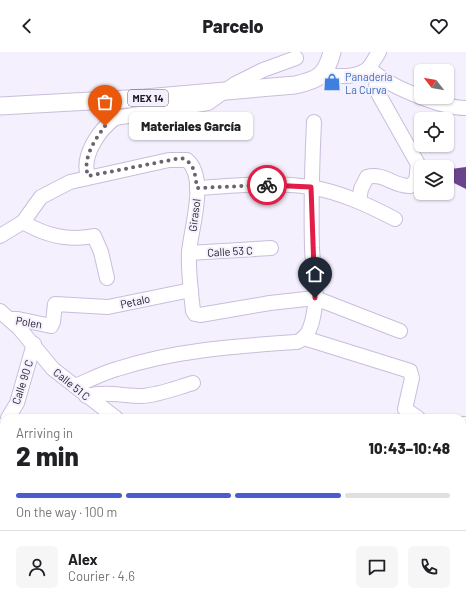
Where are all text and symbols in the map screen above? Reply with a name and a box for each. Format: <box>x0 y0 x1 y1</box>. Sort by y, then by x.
icon: back <box>16 15 38 37</box>
text: Parcelo <box>202 15 264 37</box>
icon: heart <box>428 15 450 37</box>
north arrow <box>414 64 454 104</box>
map controls <box>414 64 454 200</box>
place label: Panadería La Curva <box>345 70 392 96</box>
shop icon: Panadería La Curva <box>322 72 342 92</box>
pin <box>88 85 122 126</box>
road number: MEX 14 <box>128 90 168 106</box>
icon: bag <box>94 91 116 113</box>
callout: Materiales García <box>129 112 253 140</box>
button: locate <box>414 112 454 152</box>
text: Materiales García <box>141 118 241 134</box>
button: layers <box>414 160 454 200</box>
courier <box>247 165 287 205</box>
icon: bike <box>256 174 278 196</box>
street label: Girasol <box>186 198 202 232</box>
street label: Calle 53 C <box>207 243 253 259</box>
pin <box>298 257 332 298</box>
icon: home <box>304 263 326 285</box>
street label: Petalo <box>119 291 151 311</box>
street label: Polen <box>15 313 43 331</box>
street label: Calle 90 C <box>9 358 35 406</box>
street label: Calle 51 C <box>51 365 93 403</box>
text: Arriving in <box>16 425 73 441</box>
text: 10:43–10:48 <box>369 439 450 457</box>
text: 2 min <box>16 440 79 471</box>
text: On the way · 100 m <box>16 504 117 520</box>
button: person <box>16 546 58 588</box>
button: chat <box>356 546 398 588</box>
button: phone <box>408 546 450 588</box>
text: Alex <box>68 550 98 568</box>
text: Courier · 4.6 <box>68 568 135 584</box>

